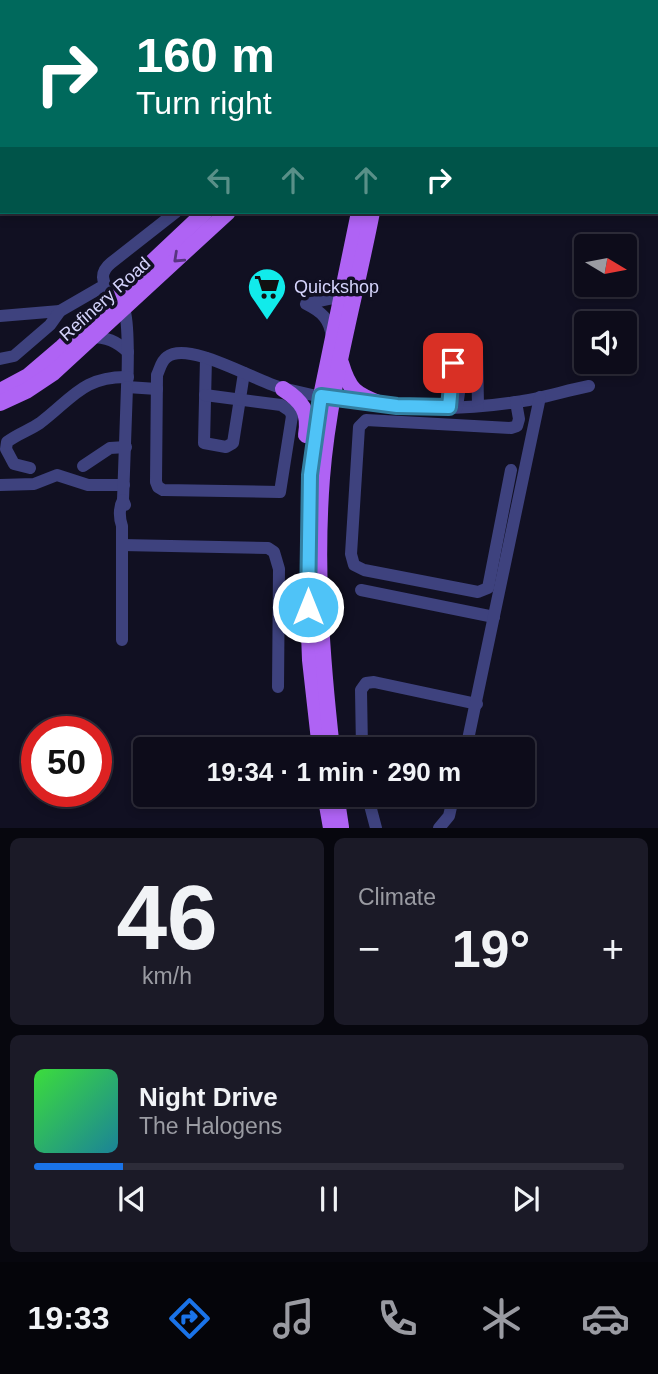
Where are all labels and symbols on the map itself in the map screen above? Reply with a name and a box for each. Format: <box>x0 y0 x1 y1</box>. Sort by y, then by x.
north arrow <box>574 234 637 298</box>
one-way arrow <box>173 250 186 263</box>
street label: Refinery Road <box>56 253 154 345</box>
supermarket icon: Quickshop <box>246 266 288 321</box>
place label: Quickshop <box>294 277 379 297</box>
pin <box>423 333 483 393</box>
position arrow <box>271 570 345 644</box>
speed limit sign: 50 <box>21 716 112 807</box>

